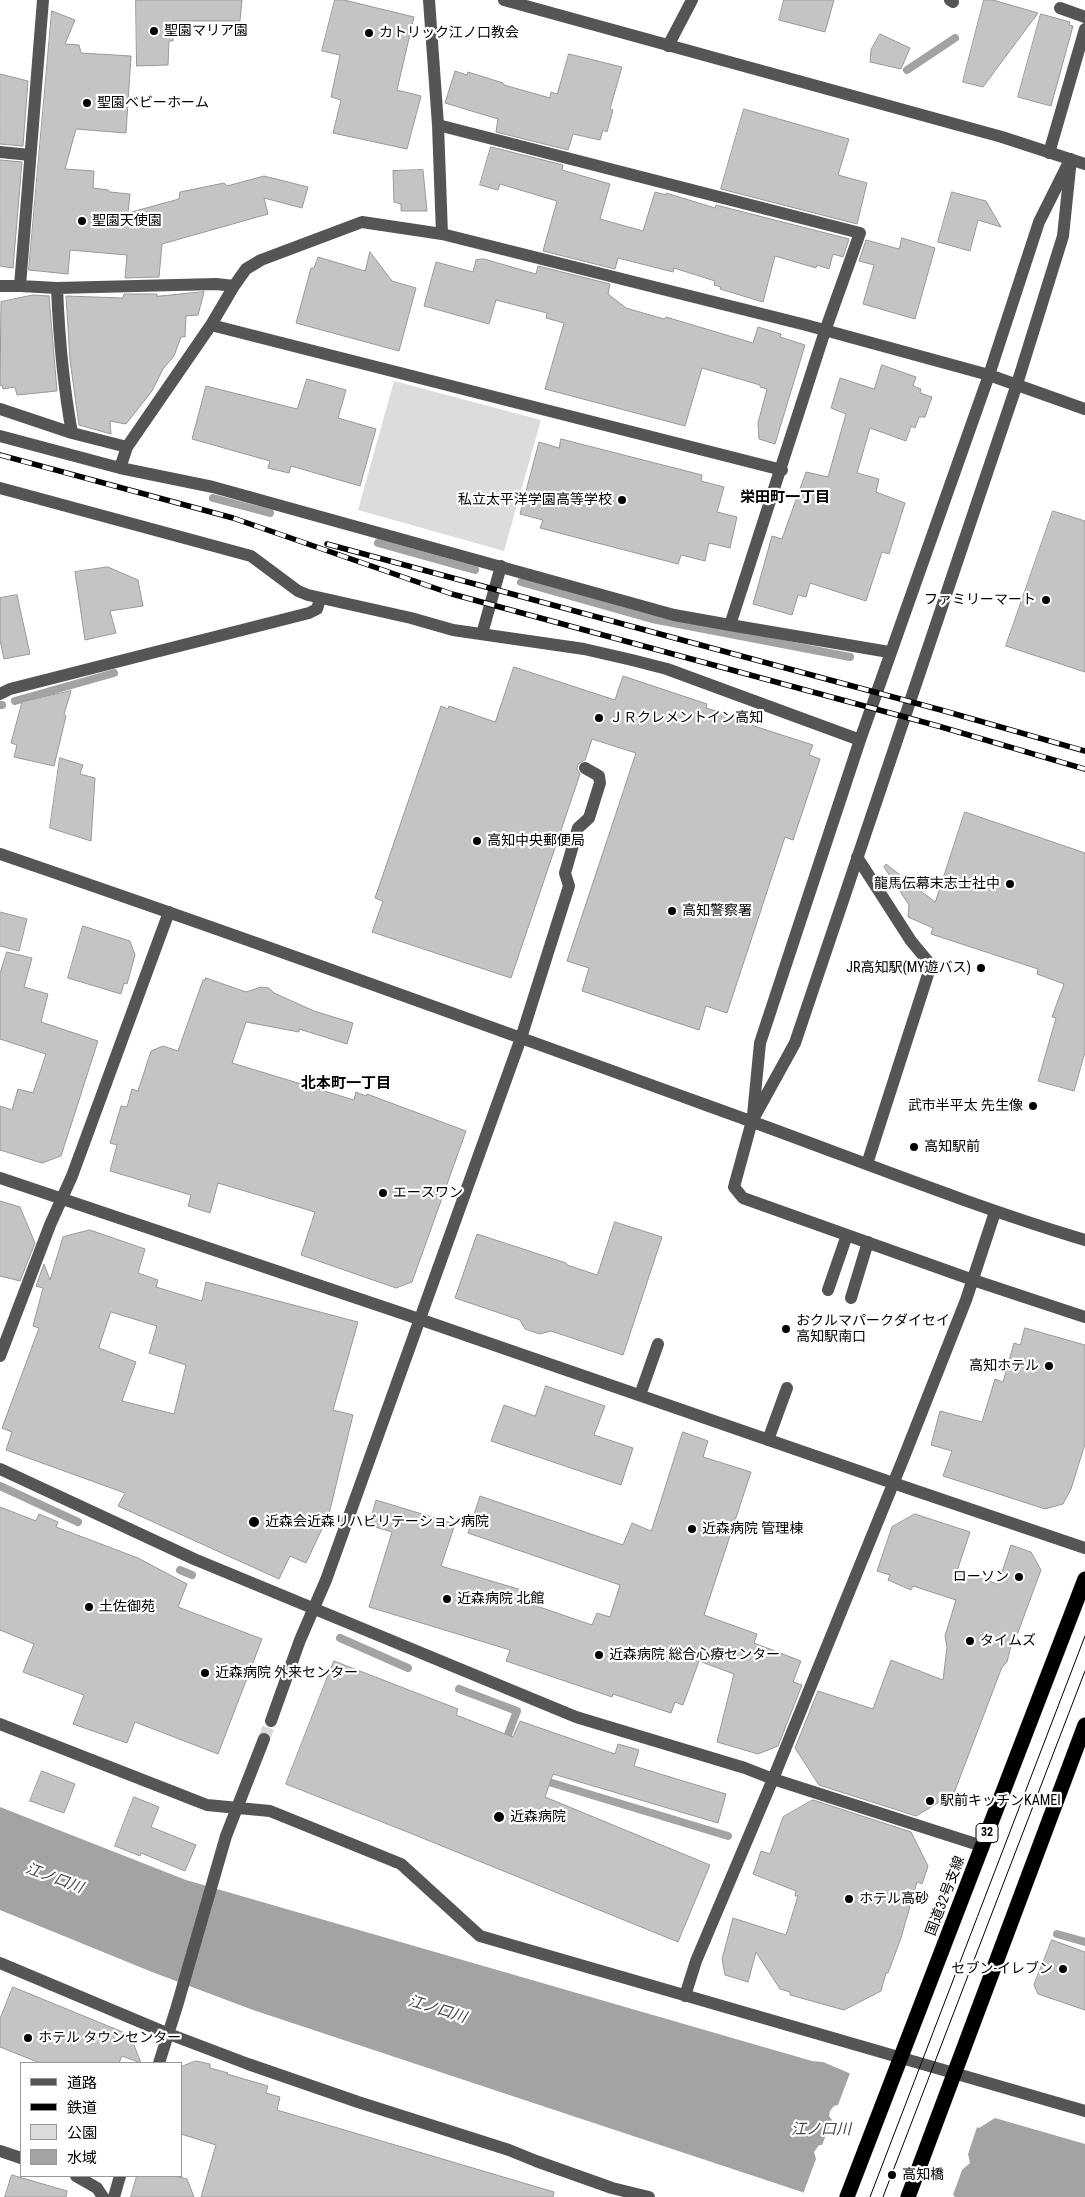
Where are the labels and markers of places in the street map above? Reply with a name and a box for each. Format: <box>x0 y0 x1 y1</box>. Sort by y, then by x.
place label: 聖園マリア園 <box>164 23 248 39</box>
marker: 聖園マリア園 <box>148 25 160 37</box>
place label: カトリック江ノ口教会 <box>379 25 519 41</box>
marker: カトリック江ノ口教会 <box>363 27 375 39</box>
place label: 聖園ベビーホーム <box>97 95 209 111</box>
marker: 聖園ベビーホーム <box>81 97 93 109</box>
place label: 聖園天使園 <box>92 213 162 229</box>
marker: 聖園天使園 <box>76 215 88 227</box>
place label: 私立太平洋学園高等学校 <box>458 492 612 508</box>
marker: 私立太平洋学園高等学校 <box>616 494 628 506</box>
place label: ファミリーマート <box>924 592 1036 608</box>
marker: ファミリーマート <box>1040 594 1052 606</box>
place label: ＪＲクレメントイン高知 <box>609 710 763 726</box>
marker: ＪＲクレメントイン高知 <box>593 712 605 724</box>
place label: 高知中央郵便局 <box>487 833 585 849</box>
marker: 高知中央郵便局 <box>471 835 483 847</box>
place label: 龍馬伝幕末志士社中 <box>874 876 1000 892</box>
marker: 龍馬伝幕末志士社中 <box>1004 878 1016 890</box>
place label: 高知警察署 <box>682 903 752 919</box>
marker: 高知警察署 <box>666 905 678 917</box>
place label: JR高知駅(MY遊バス) <box>846 960 971 976</box>
marker: JR高知駅(MY遊バス) <box>975 962 987 974</box>
place label: 武市半平太 先生像 <box>908 1098 1023 1114</box>
marker: 武市半平太 先生像 <box>1027 1100 1039 1112</box>
place label: 高知駅前 <box>924 1139 980 1155</box>
marker: 高知駅前 <box>908 1141 920 1153</box>
place label: エースワン <box>393 1185 463 1201</box>
marker: エースワン <box>377 1187 389 1199</box>
place label: おクルマパークダイセイ 高知駅南口 <box>796 1313 950 1345</box>
marker: おクルマパークダイセイ 高知駅南口 <box>780 1323 792 1335</box>
place label: 高知ホテル <box>969 1358 1039 1374</box>
marker: 高知ホテル <box>1043 1360 1055 1372</box>
place label: 近森会近森リハビリテーション病院 <box>265 1514 489 1530</box>
marker: 近森会近森リハビリテーション病院 <box>247 1515 261 1529</box>
place label: 近森病院 管理棟 <box>702 1521 803 1537</box>
marker: 近森病院 管理棟 <box>686 1523 698 1535</box>
place label: ローソン <box>953 1569 1009 1585</box>
marker: ローソン <box>1013 1571 1025 1583</box>
place label: 近森病院 北館 <box>457 1591 544 1607</box>
marker: 近森病院 北館 <box>441 1593 453 1605</box>
place label: 土佐御苑 <box>99 1599 155 1615</box>
marker: 土佐御苑 <box>83 1601 95 1613</box>
place label: タイムズ <box>980 1633 1036 1649</box>
marker: タイムズ <box>964 1635 976 1647</box>
place label: 近森病院 総合心療センター <box>609 1647 780 1663</box>
marker: 近森病院 総合心療センター <box>593 1649 605 1661</box>
place label: 近森病院 外来センター <box>215 1665 358 1681</box>
marker: 近森病院 外来センター <box>199 1667 211 1679</box>
place label: 駅前キッチンKAMEI <box>940 1793 1061 1809</box>
marker: 駅前キッチンKAMEI <box>924 1795 936 1807</box>
place label: 近森病院 <box>510 1809 566 1825</box>
marker: 近森病院 <box>492 1810 506 1824</box>
place label: ホテル高砂 <box>859 1891 929 1907</box>
marker: ホテル高砂 <box>843 1893 855 1905</box>
place label: セブン-イレブン <box>952 1961 1053 1977</box>
marker: セブン-イレブン <box>1057 1963 1069 1975</box>
place label: ホテル タウンセンター <box>38 2030 181 2046</box>
marker: ホテル タウンセンター <box>22 2032 34 2044</box>
place label: 高知橋 <box>902 2167 944 2183</box>
marker: 高知橋 <box>886 2169 898 2181</box>

